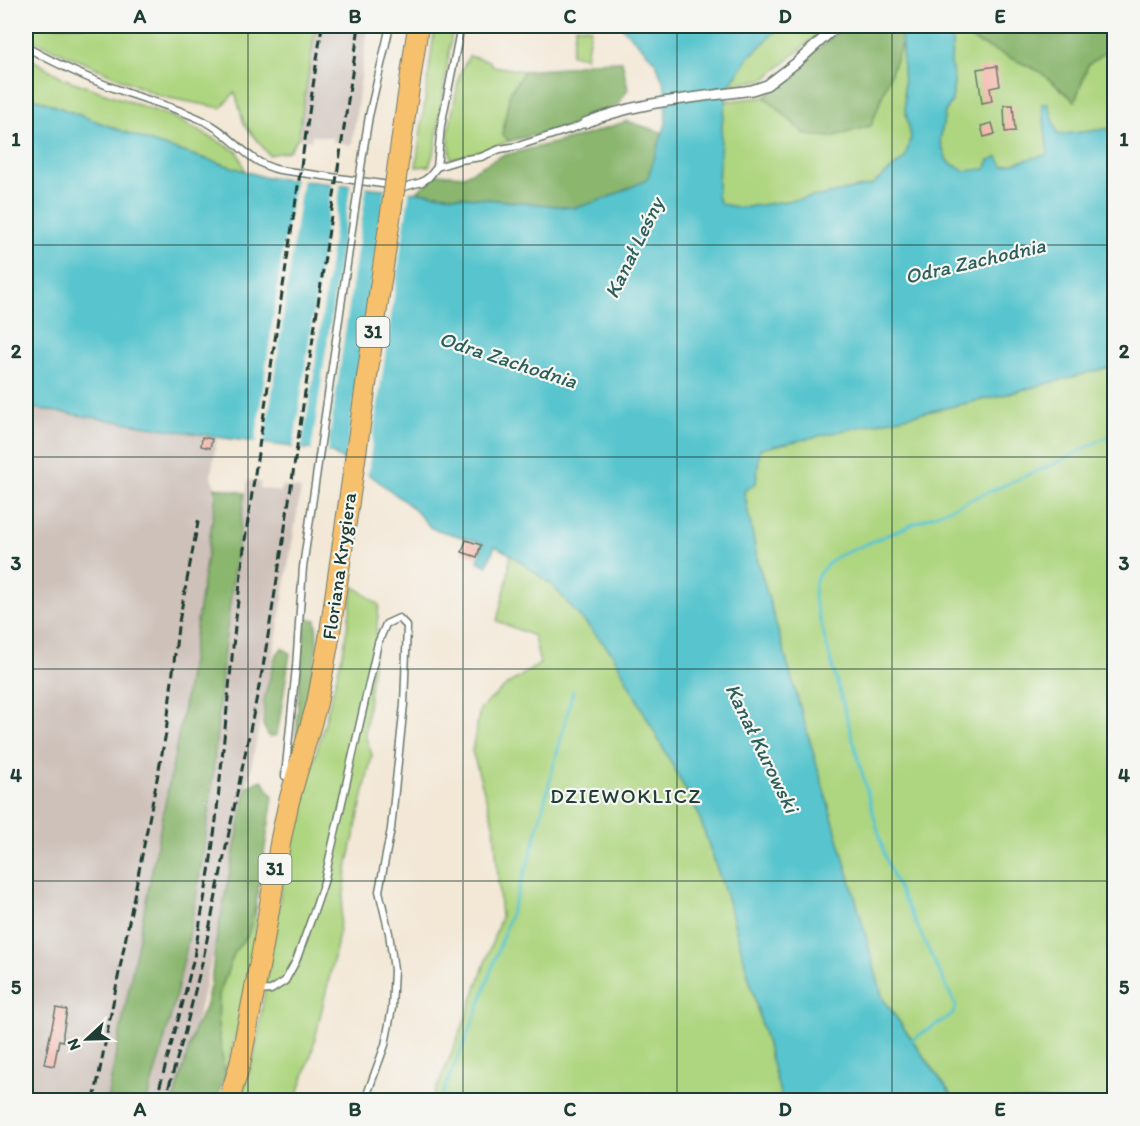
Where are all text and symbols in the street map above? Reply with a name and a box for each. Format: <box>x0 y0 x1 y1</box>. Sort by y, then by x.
text: A <box>133 4 147 28</box>
text: B <box>349 4 362 28</box>
text: C <box>564 4 577 28</box>
text: D <box>778 4 792 28</box>
text: E <box>994 4 1006 28</box>
text: 1 <box>11 127 21 151</box>
text: 1 <box>1119 127 1129 151</box>
water label: Kanał Leśny <box>598 191 670 302</box>
water label: Odra Zachodnia <box>902 232 1048 289</box>
road number: 31 <box>356 317 389 347</box>
water label: Odra Zachodnia <box>436 326 581 394</box>
text: 2 <box>11 339 22 363</box>
text: 2 <box>1119 339 1130 363</box>
street label: Floriana Krygiera <box>317 490 361 641</box>
text: 3 <box>11 551 22 575</box>
text: 3 <box>1119 551 1130 575</box>
water label: Kanał Kurowski <box>720 679 806 819</box>
text: 4 <box>10 763 22 787</box>
text: 4 <box>1118 763 1130 787</box>
district label: DZIEWOKLICZ <box>550 783 702 808</box>
road number: 31 <box>258 854 292 884</box>
text: 5 <box>11 975 22 999</box>
text: 5 <box>1119 975 1130 999</box>
north arrow <box>57 1009 117 1069</box>
text: N <box>63 1036 84 1053</box>
text: A <box>133 1097 147 1121</box>
text: B <box>349 1097 362 1121</box>
text: C <box>564 1097 577 1121</box>
text: D <box>778 1097 792 1121</box>
text: E <box>994 1097 1006 1121</box>

